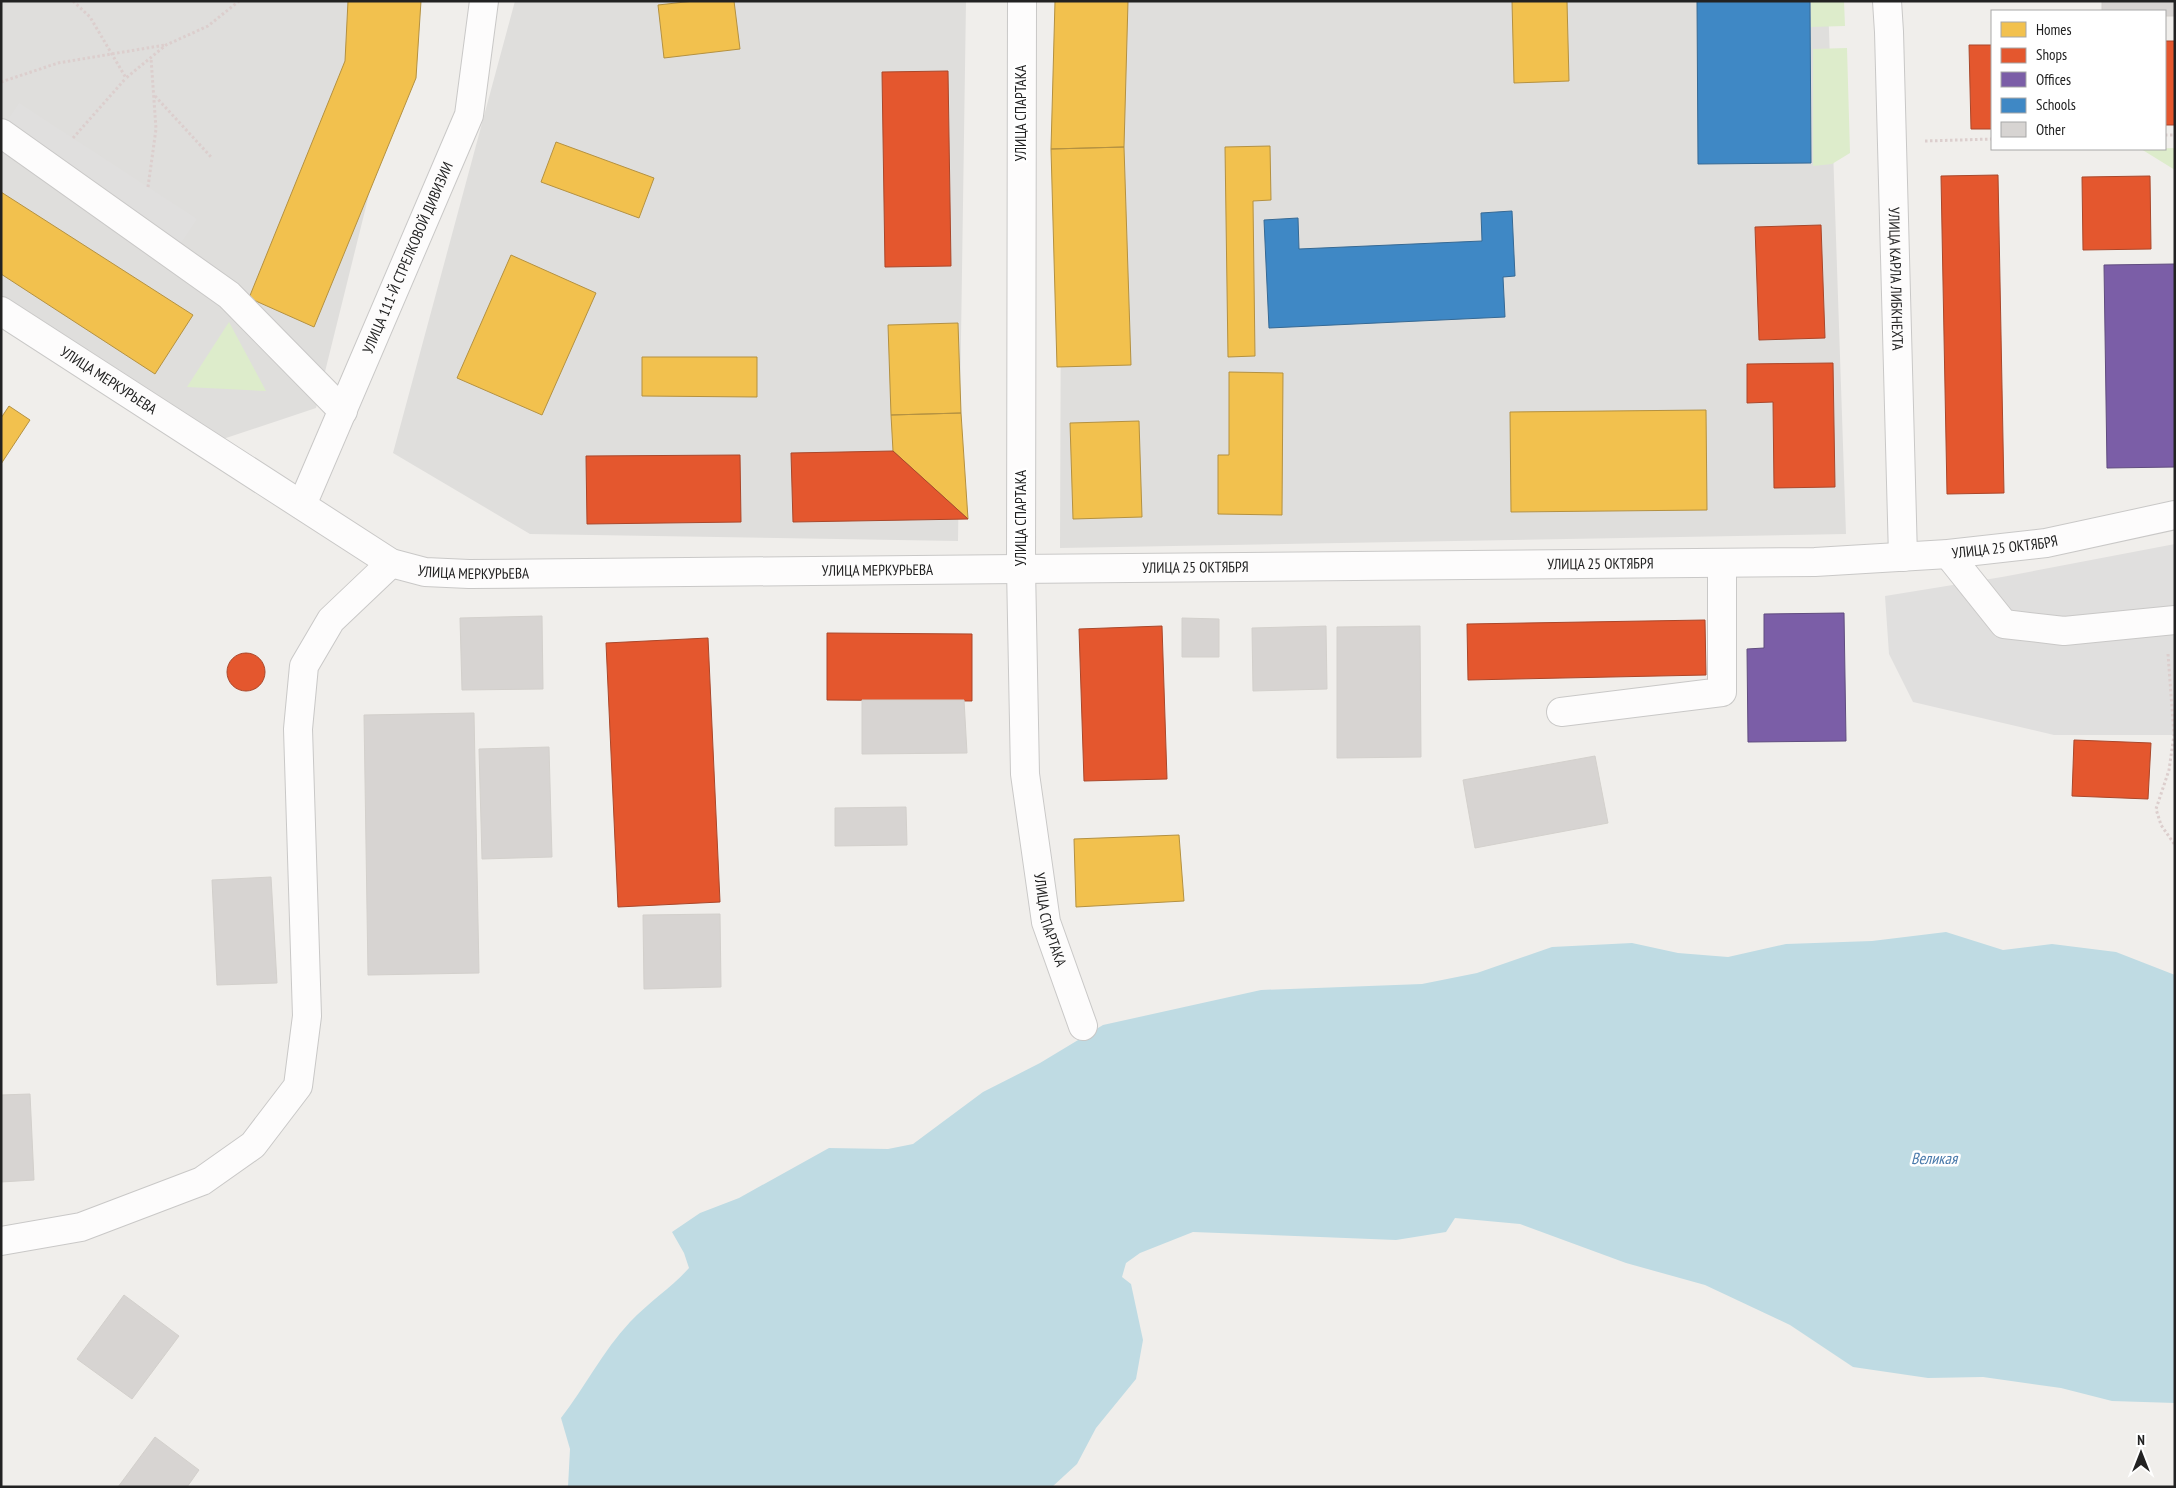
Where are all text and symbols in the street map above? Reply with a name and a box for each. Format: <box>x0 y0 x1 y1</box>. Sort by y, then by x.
legend <box>1991 10 2166 150</box>
text: Homes <box>2036 20 2072 39</box>
text: Shops <box>2036 45 2067 64</box>
street label: УЛИЦА СПАРТАКА <box>1011 64 1030 161</box>
text: Offices <box>2036 70 2071 89</box>
text: Schools <box>2036 95 2076 114</box>
text: Other <box>2036 120 2066 139</box>
street label: УЛИЦА 111-Й СТРЕЛКОВОЙ ДИВИЗИИ <box>358 159 457 356</box>
street label: УЛИЦА КАРЛА ЛИБКНЕХТА <box>1885 207 1908 352</box>
street label: УЛИЦА МЕРКУРЬЕВА <box>57 342 161 419</box>
street label: УЛИЦА СПАРТАКА <box>1011 469 1030 566</box>
street label: УЛИЦА 25 ОКТЯБРЯ <box>1951 531 2059 563</box>
street label: УЛИЦА 25 ОКТЯБРЯ <box>1547 553 1654 573</box>
street label: УЛИЦА 25 ОКТЯБРЯ <box>1142 557 1249 577</box>
street label: УЛИЦА МЕРКУРЬЕВА <box>822 560 934 580</box>
street label: УЛИЦА МЕРКУРЬЕВА <box>416 561 530 583</box>
street label: УЛИЦА СПАРТАКА <box>1030 871 1071 970</box>
water label: Великая <box>1911 1148 1959 1168</box>
north arrow <box>2116 1428 2166 1478</box>
text: N <box>2137 1431 2145 1449</box>

